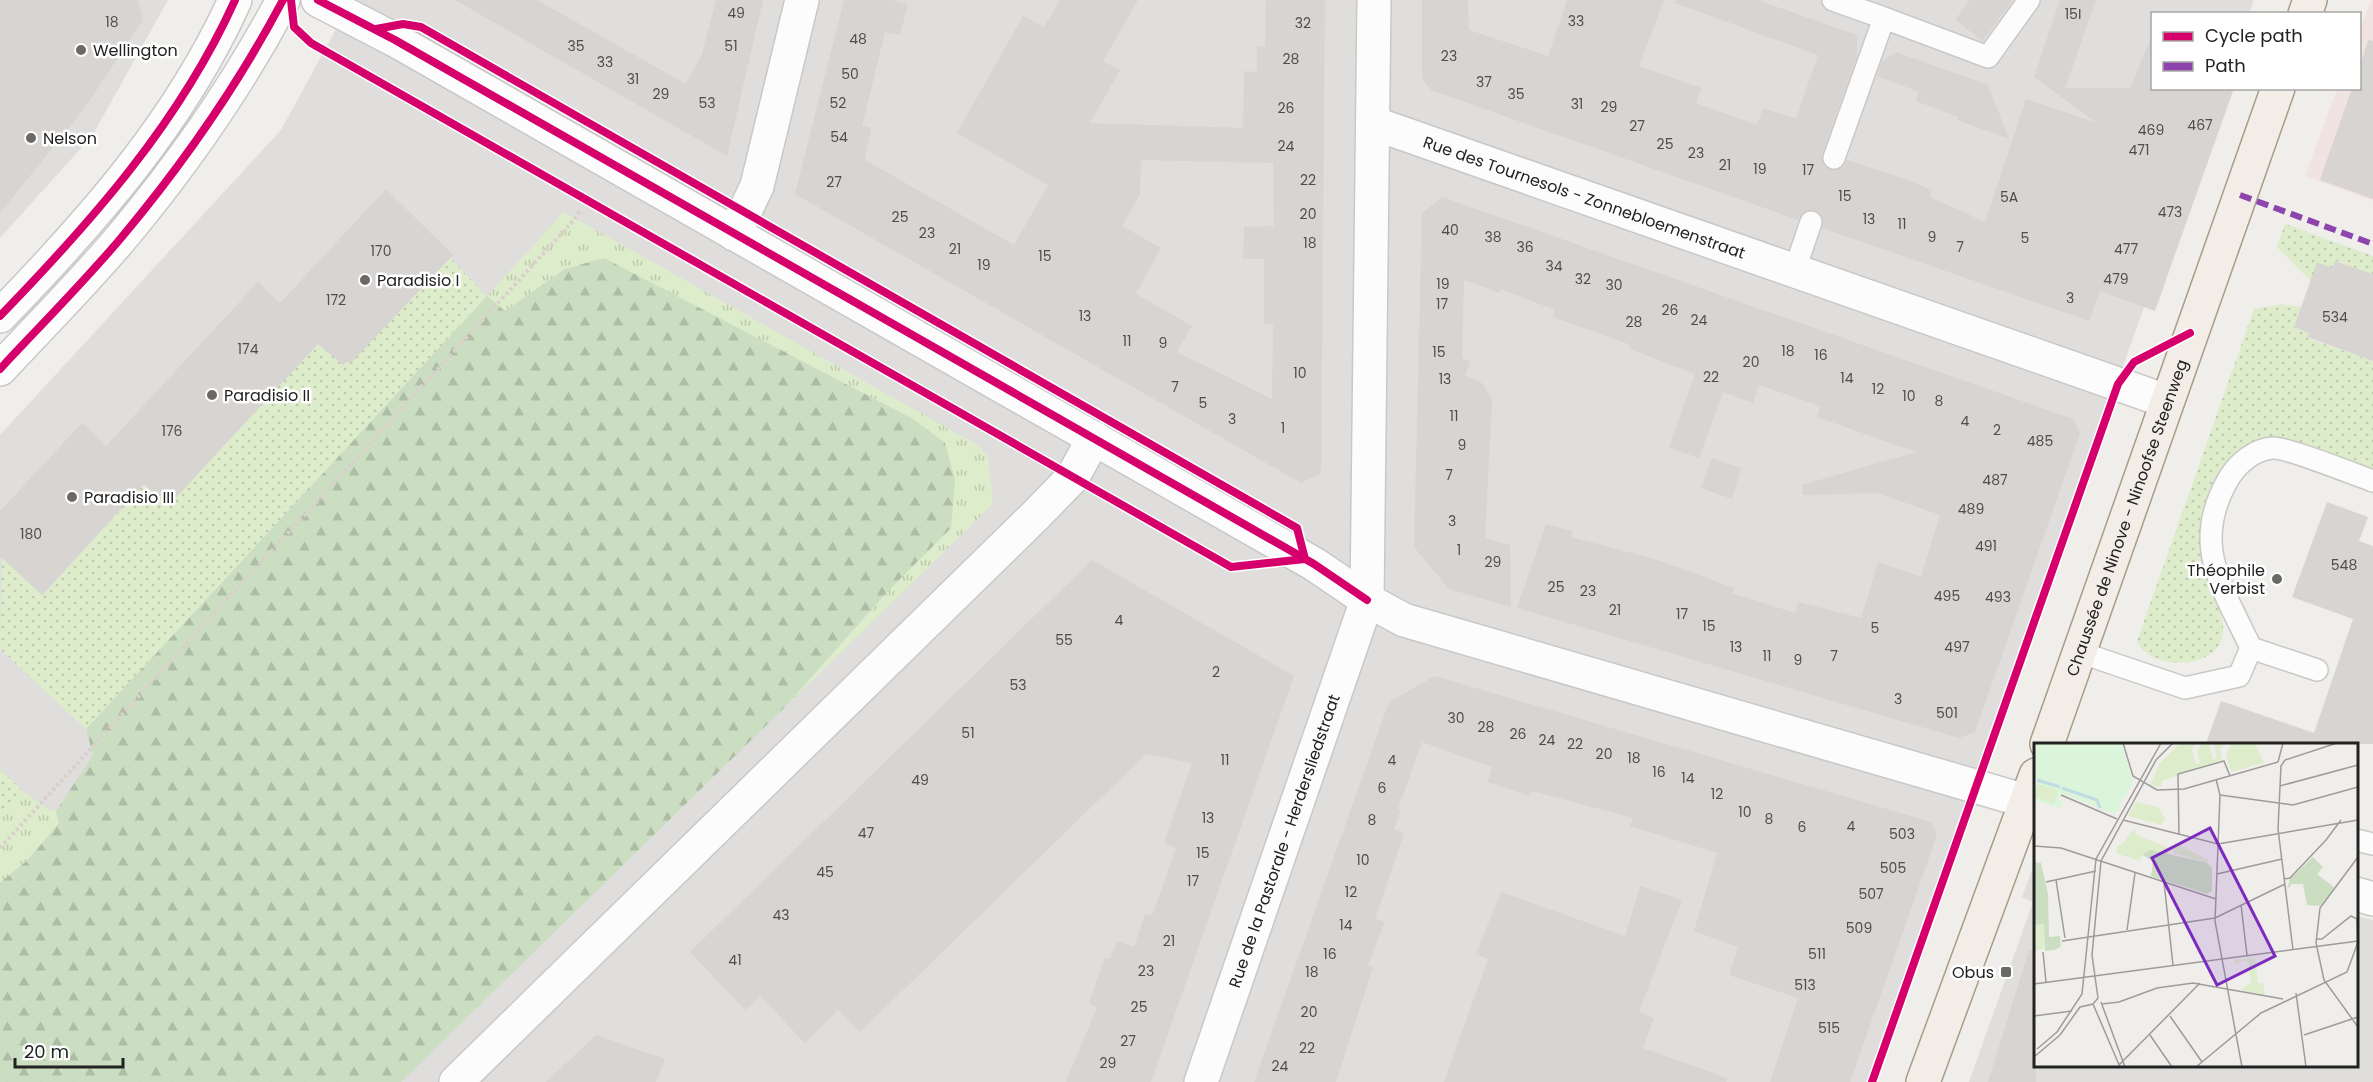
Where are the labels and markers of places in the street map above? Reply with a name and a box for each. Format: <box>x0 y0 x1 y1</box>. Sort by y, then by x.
place label: Wellington <box>93 39 178 62</box>
marker: Wellington <box>74 43 88 57</box>
place label: Nelson <box>43 127 97 150</box>
marker: Nelson <box>24 131 38 145</box>
place label: Paradisio I <box>377 269 459 292</box>
marker: Paradisio I <box>358 273 372 287</box>
place label: Paradisio II <box>224 384 310 407</box>
marker: Paradisio II <box>205 388 219 402</box>
place label: Paradisio III <box>84 486 174 509</box>
marker: Paradisio III <box>65 490 79 504</box>
place label: Théophile Verbist <box>2187 559 2265 600</box>
marker: Théophile Verbist <box>2270 572 2284 586</box>
place label: Obus <box>1952 961 1994 984</box>
marker: Obus <box>1999 965 2013 979</box>

